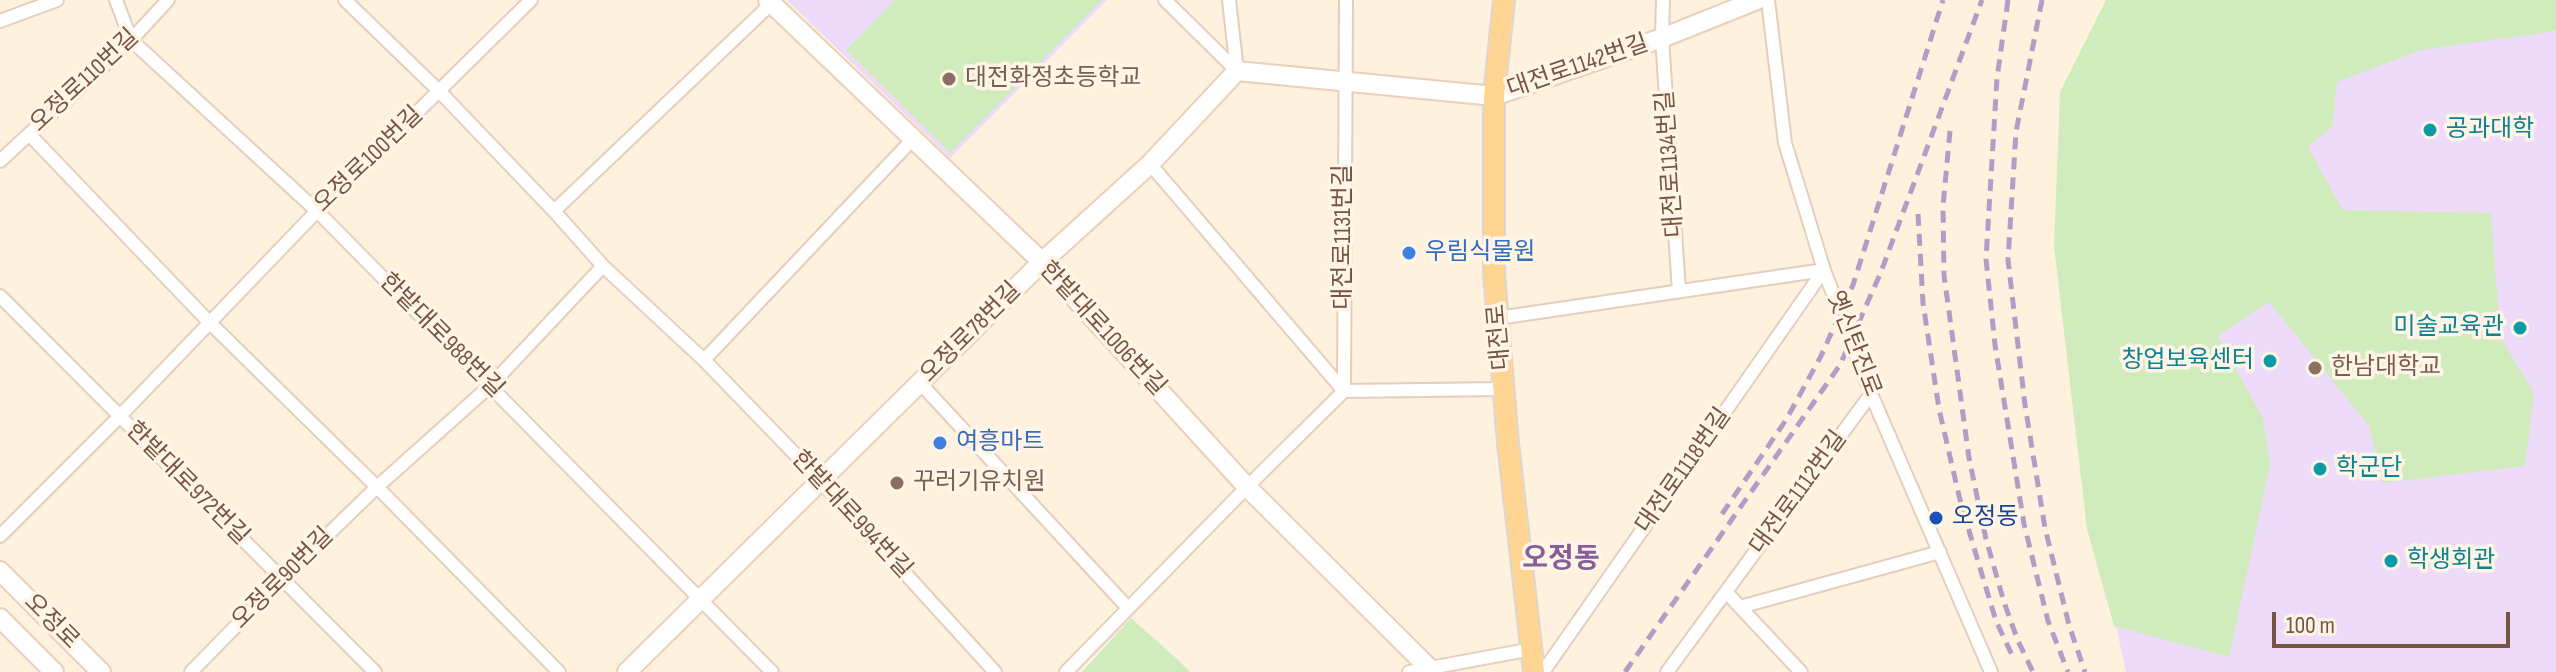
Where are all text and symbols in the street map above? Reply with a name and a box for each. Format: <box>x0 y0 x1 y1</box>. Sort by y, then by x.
street label: 오정로110번길 <box>25 23 145 139</box>
street label: 대전로1142번길 <box>1504 29 1652 105</box>
place label: 대전화정초등학교 <box>965 65 1142 93</box>
marker: 대전화정초등학교 <box>940 70 958 88</box>
street label: 대전로1134번길 <box>1651 90 1691 238</box>
street label: 오정로100번길 <box>309 101 429 219</box>
place label: 공과대학 <box>2446 116 2534 144</box>
marker: 공과대학 <box>2421 121 2439 139</box>
street label: 대전로1131번길 <box>1330 164 1358 310</box>
place label: 우림식물원 <box>1425 239 1535 267</box>
marker: 우림식물원 <box>1400 244 1418 262</box>
street label: 한밭대로1006번길 <box>1033 256 1171 402</box>
street label: 한밭대로988번길 <box>373 268 509 404</box>
street label: 오정로78번길 <box>915 277 1027 389</box>
street label: 옛신탄진로 <box>1820 287 1886 401</box>
street label: 대전로 <box>1483 303 1517 371</box>
place label: 미술교육관 <box>2394 314 2504 342</box>
marker: 미술교육관 <box>2511 319 2529 337</box>
place label: 창업보육센터 <box>2122 347 2254 375</box>
marker: 창업보육센터 <box>2261 352 2279 370</box>
place label: 한남대학교 <box>2331 354 2441 382</box>
marker: 한남대학교 <box>2306 359 2324 377</box>
street label: 대전로1118번길 <box>1630 403 1738 539</box>
street label: 한밭대로972번길 <box>119 416 255 552</box>
street label: 대전로1112번길 <box>1745 426 1853 560</box>
place label: 여흥마트 <box>956 429 1044 457</box>
marker: 여흥마트 <box>931 434 949 452</box>
street label: 한밭대로994번길 <box>785 445 917 585</box>
place label: 학군단 <box>2336 455 2402 483</box>
marker: 학군단 <box>2311 460 2329 478</box>
place label: 꾸러기유치원 <box>913 469 1045 497</box>
marker: 꾸러기유치원 <box>888 474 906 492</box>
place label: 오정동 <box>1952 504 2018 532</box>
marker: 오정동 <box>1927 509 1945 527</box>
street label: 오정로90번길 <box>226 522 340 636</box>
district label: 오정동 <box>1522 543 1600 577</box>
place label: 학생회관 <box>2407 547 2495 575</box>
marker: 학생회관 <box>2382 552 2400 570</box>
street label: 오정로 <box>17 588 85 656</box>
scale bar <box>2276 596 2514 646</box>
text: 100 m <box>2286 611 2335 640</box>

